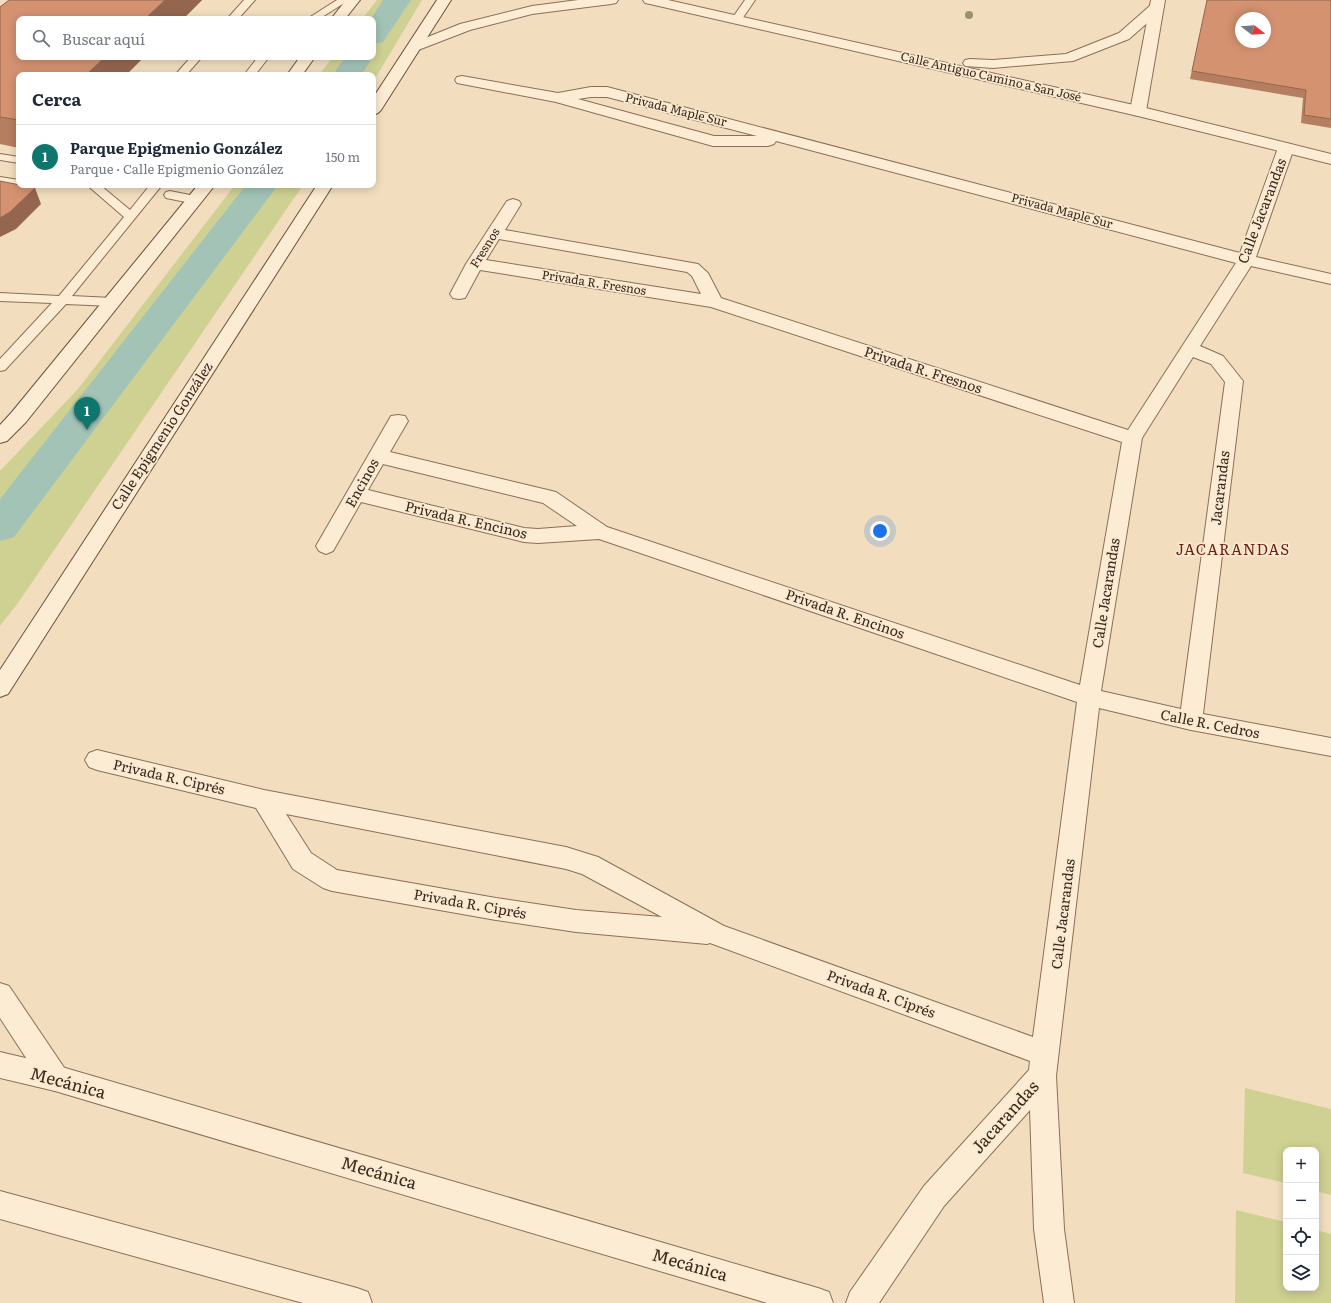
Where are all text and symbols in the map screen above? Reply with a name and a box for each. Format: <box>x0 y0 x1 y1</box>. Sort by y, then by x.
north arrow <box>1235 12 1271 48</box>
search box <box>16 16 376 60</box>
icon: search <box>30 27 52 49</box>
text: Buscar aquí <box>62 27 145 50</box>
street label: Calle Antiguo Camino a San José <box>899 46 1083 106</box>
text: Cerca <box>32 86 81 111</box>
street label: Privada Maple Sur <box>623 88 729 130</box>
text: Parque Epigmenio González <box>70 136 283 159</box>
text: 1 <box>42 147 48 166</box>
text: 150 m <box>325 147 360 166</box>
street label: Calle Jacarandas <box>1232 155 1290 266</box>
text: Parque · Calle Epigmenio González <box>70 159 283 178</box>
street label: Privada Maple Sur <box>1010 188 1115 232</box>
street label: Fresnos <box>465 223 504 271</box>
street label: Privada R. Fresnos <box>541 265 648 299</box>
street label: Privada R. Fresnos <box>862 341 985 398</box>
street label: Calle Epigmenio González <box>106 357 217 513</box>
pin: 1 <box>74 397 100 430</box>
street label: Jacarandas <box>1205 450 1233 526</box>
street label: Encinos <box>339 454 383 511</box>
street label: Privada R. Encinos <box>403 495 529 543</box>
your location <box>870 521 890 541</box>
street label: Calle Jacarandas <box>1086 536 1124 649</box>
district label: JACARANDAS <box>1176 537 1290 560</box>
street label: Privada R. Encinos <box>783 583 907 643</box>
street label: Calle R. Cedros <box>1159 704 1261 742</box>
street label: Privada R. Ciprés <box>111 753 227 799</box>
street label: Calle Jacarandas <box>1045 858 1079 970</box>
street label: Privada R. Ciprés <box>412 883 528 923</box>
street label: Privada R. Ciprés <box>824 964 938 1022</box>
street label: Mecánica <box>28 1059 110 1104</box>
street label: Jacarandas <box>964 1074 1044 1158</box>
map controls <box>1283 1147 1319 1291</box>
button: + <box>1283 1147 1319 1183</box>
street label: Mecánica <box>339 1149 421 1194</box>
button: − <box>1283 1183 1319 1219</box>
button: locate <box>1283 1219 1319 1255</box>
street label: Mecánica <box>650 1241 732 1286</box>
button: layers <box>1283 1255 1319 1291</box>

